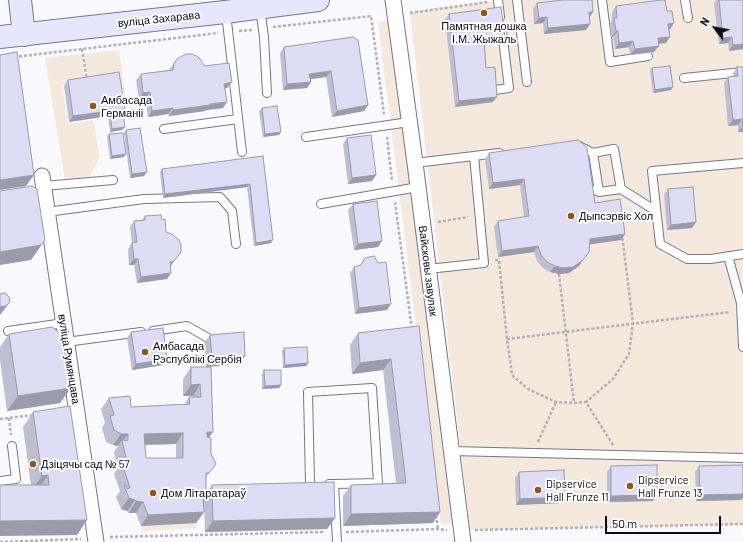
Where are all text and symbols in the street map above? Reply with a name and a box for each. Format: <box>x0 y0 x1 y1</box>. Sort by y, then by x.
street label: вуліца Захарава <box>117 8 201 30</box>
marker: Памятная дошка І.М. Жыжаль <box>479 8 489 18</box>
north arrow <box>695 8 735 48</box>
text: N <box>697 15 712 28</box>
place label: Памятная дошка І.М. Жыжаль <box>441 19 527 45</box>
place label: Амбасада Германіі <box>101 93 152 119</box>
marker: Амбасада Германіі <box>88 101 98 111</box>
place label: Дыпсэрвіс Хол <box>579 209 653 223</box>
marker: Дыпсэрвіс Хол <box>566 211 576 221</box>
street label: Вайсковы завулак <box>416 225 440 317</box>
street label: вуліца Румянцава <box>55 313 83 405</box>
place label: Амбасада Рэспублікі Сербія <box>153 339 242 365</box>
marker: Амбасада Рэспублікі Сербія <box>140 347 150 357</box>
place label: Дзіцячы сад № 57 <box>41 457 129 471</box>
marker: Дзіцячы сад № 57 <box>28 459 38 469</box>
place label: Dipservice Hall Frunze 13 <box>638 473 702 499</box>
place label: Dipservice Hall Frunze 11 <box>546 477 609 503</box>
marker: Dipservice Hall Frunze 13 <box>625 481 635 491</box>
marker: Dipservice Hall Frunze 11 <box>533 485 543 495</box>
place label: Дом Літаратараў <box>161 486 246 500</box>
marker: Дом Літаратараў <box>148 488 158 498</box>
scale bar <box>607 508 723 534</box>
text: 50 m <box>612 516 637 530</box>

